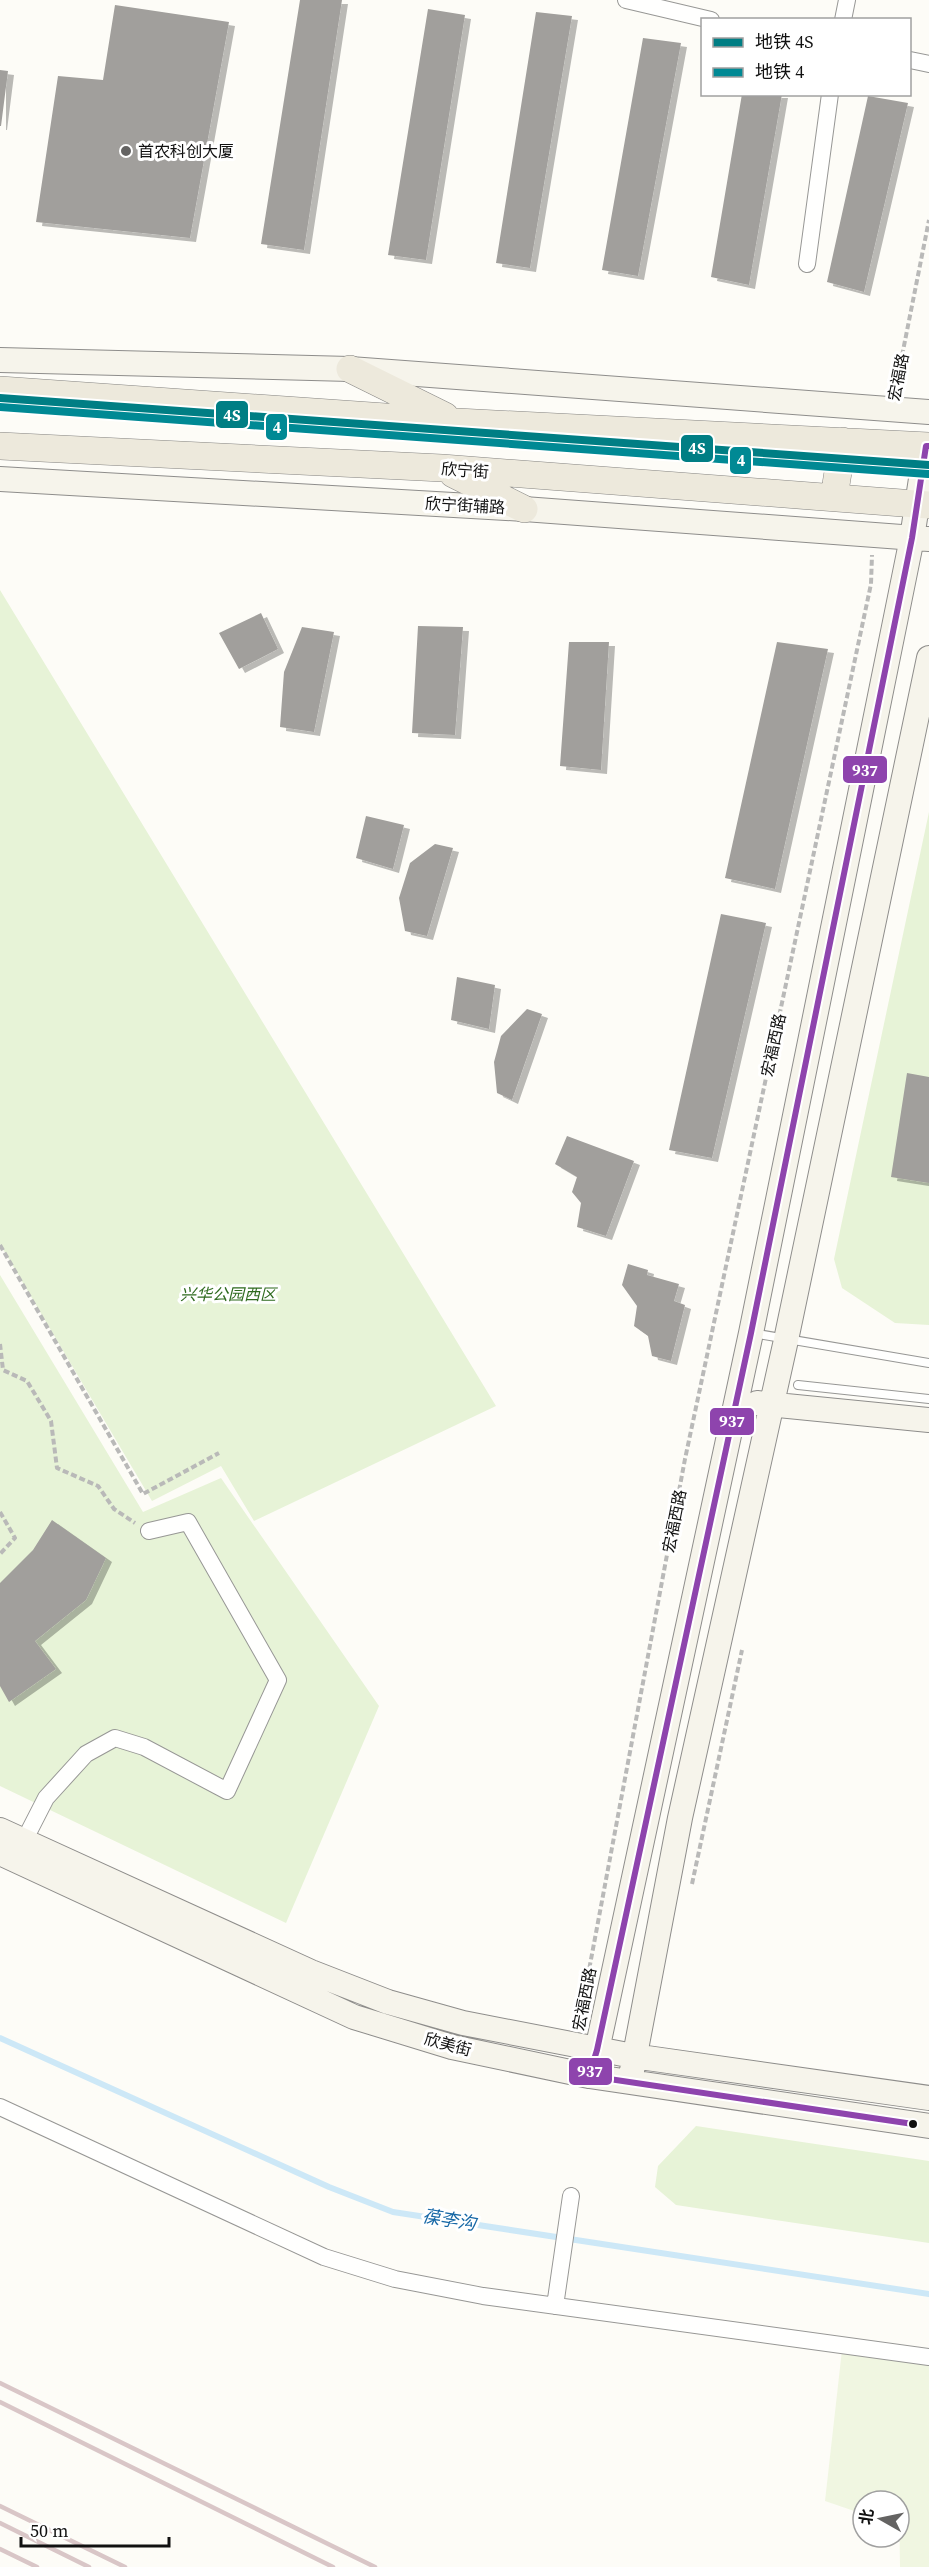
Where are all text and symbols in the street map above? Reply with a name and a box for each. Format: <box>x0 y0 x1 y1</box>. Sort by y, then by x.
legend <box>701 18 911 96</box>
text: 地铁 4S <box>755 29 813 54</box>
text: 地铁 4 <box>755 59 804 84</box>
place label: 首农科创大厦 <box>138 140 234 162</box>
marker: 首农科创大厦 <box>119 144 133 158</box>
street label: 宏福路 <box>883 351 913 403</box>
line badge: 4S <box>215 400 249 429</box>
text: 4S <box>223 404 241 426</box>
line badge: 4 <box>265 413 288 441</box>
text: 4 <box>273 416 282 438</box>
line badge: 4S <box>680 434 714 463</box>
text: 4S <box>688 437 706 459</box>
line badge: 4 <box>729 446 752 475</box>
text: 4 <box>737 449 746 471</box>
street label: 欣宁街 <box>440 457 490 483</box>
street label: 欣宁街辅路 <box>424 492 506 518</box>
line badge: 937 <box>842 755 888 784</box>
text: 937 <box>852 759 878 781</box>
street label: 宏福西路 <box>756 1011 790 1079</box>
park label: 兴华公园西区 <box>180 1283 278 1305</box>
line badge: 937 <box>709 1407 755 1436</box>
text: 937 <box>719 1410 745 1432</box>
street label: 宏福西路 <box>657 1487 691 1555</box>
street label: 宏福西路 <box>567 1965 601 2033</box>
street label: 欣美街 <box>422 2027 474 2061</box>
line badge: 937 <box>568 2057 613 2086</box>
text: 937 <box>577 2060 603 2082</box>
unlabelled marker <box>907 2118 919 2130</box>
water label: 葆李沟 <box>420 2203 480 2236</box>
north arrow <box>851 2489 911 2549</box>
text: 北 <box>854 2507 878 2526</box>
scale bar <box>21 2510 170 2548</box>
text: 50 m <box>30 2518 68 2543</box>

